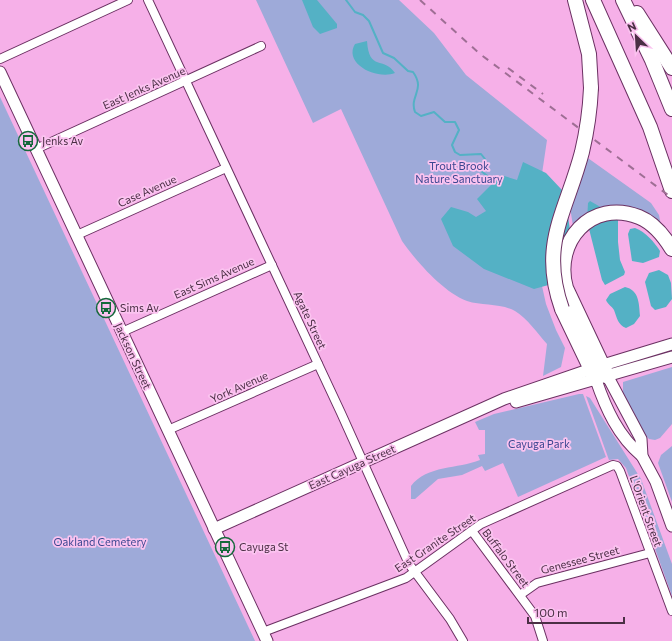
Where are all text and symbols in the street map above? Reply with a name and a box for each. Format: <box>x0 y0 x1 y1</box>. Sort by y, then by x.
north arrow <box>616 16 656 56</box>
text: N <box>625 19 638 34</box>
street label: East Jenks Avenue <box>101 63 188 112</box>
bus stop icon: Jenks Av <box>17 130 39 152</box>
place label: Jenks Av <box>42 134 84 148</box>
park label: Trout Brook Nature Sanctuary <box>415 159 503 185</box>
street label: Case Avenue <box>115 172 178 209</box>
street label: East Sims Avenue <box>172 254 256 301</box>
street label: Agate Street <box>291 289 330 351</box>
bus stop icon: Sims Av <box>95 297 117 319</box>
place label: Sims Av <box>120 301 159 314</box>
street label: Jackson Street <box>112 321 155 392</box>
street label: York Avenue <box>208 368 270 405</box>
park label: Cayuga Park <box>508 437 570 450</box>
street label: East Cayuga Street <box>306 441 398 492</box>
street label: L'Orient Street <box>628 474 665 549</box>
street label: East Granite Street <box>392 510 478 574</box>
street label: Buffalo Street <box>480 526 533 590</box>
park label: Oakland Cemetery <box>54 535 147 548</box>
bus stop icon: Cayuga St <box>214 536 236 558</box>
place label: Cayuga St <box>239 540 289 553</box>
street label: Genessee Street <box>539 543 621 576</box>
scale bar <box>528 599 624 625</box>
text: 100 m <box>534 605 568 619</box>

